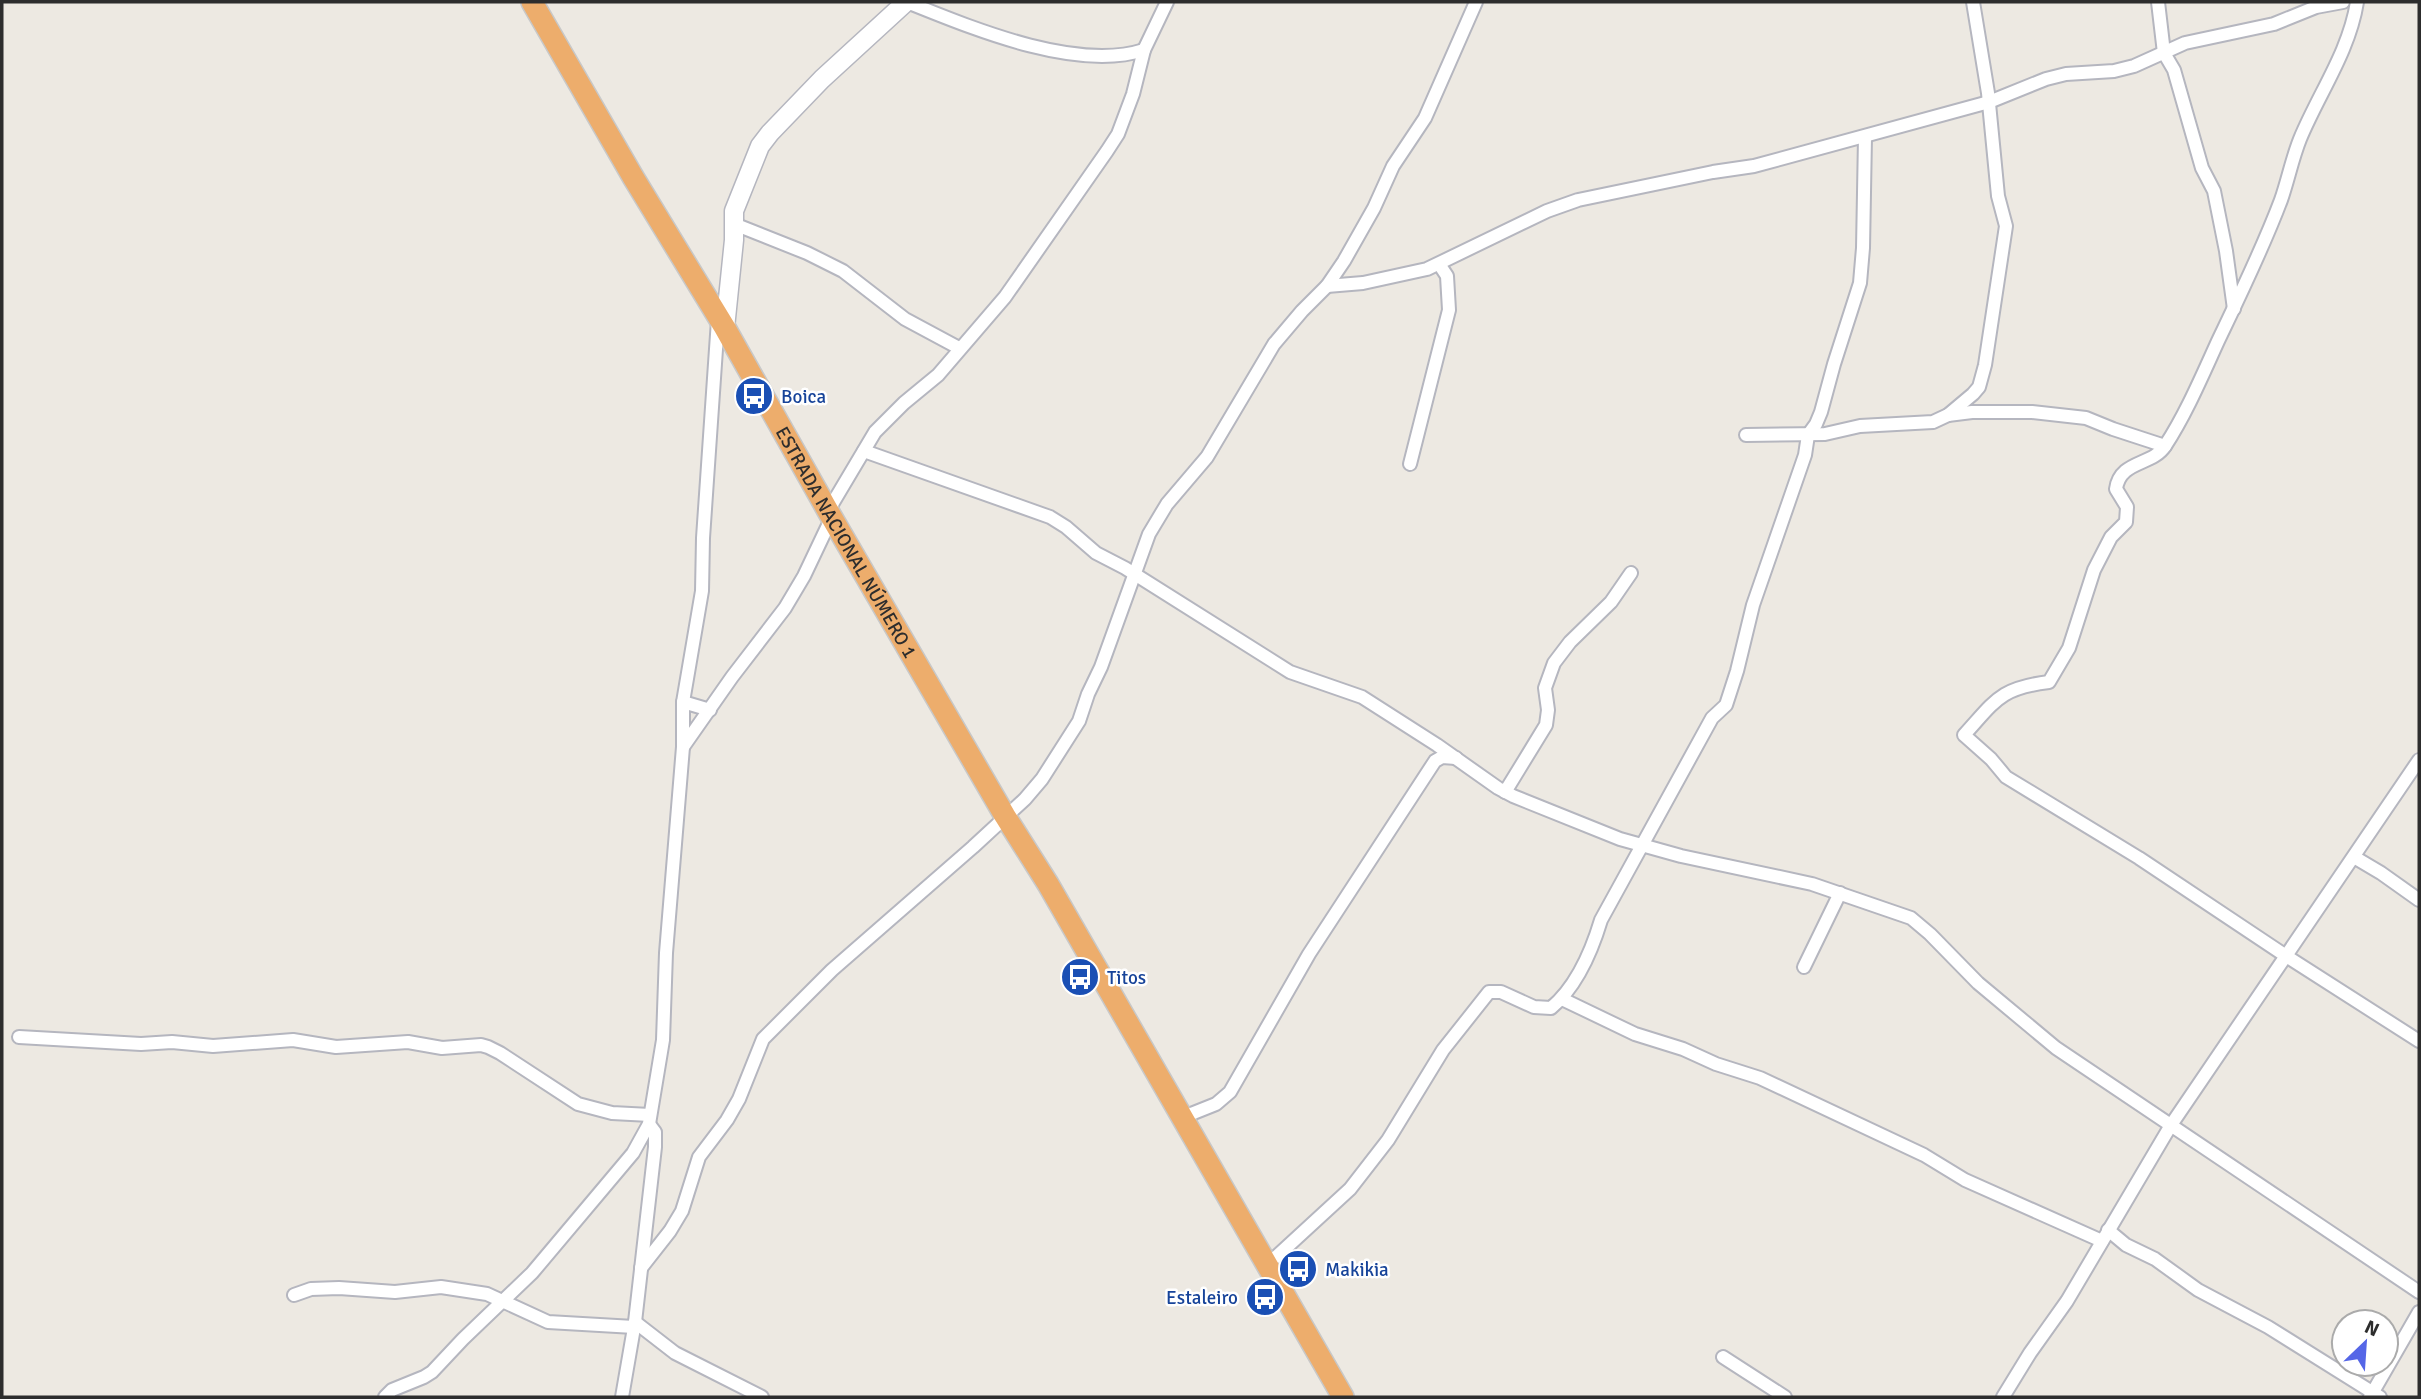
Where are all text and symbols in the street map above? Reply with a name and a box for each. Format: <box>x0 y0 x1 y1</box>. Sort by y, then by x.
bus stop icon: Boica <box>733 375 775 417</box>
place label: Boica <box>781 385 826 409</box>
street label: ESTRADA NACIONAL NÚMERO 1 <box>770 422 922 663</box>
bus stop icon: Titos <box>1059 956 1101 998</box>
place label: Titos <box>1107 966 1146 990</box>
bus stop icon: Makikia <box>1277 1248 1319 1290</box>
place label: Makikia <box>1325 1258 1389 1282</box>
bus stop icon: Estaleiro <box>1244 1276 1286 1318</box>
place label: Estaleiro <box>1166 1286 1238 1310</box>
north arrow <box>2330 1308 2400 1378</box>
text: N <box>2361 1315 2383 1342</box>

